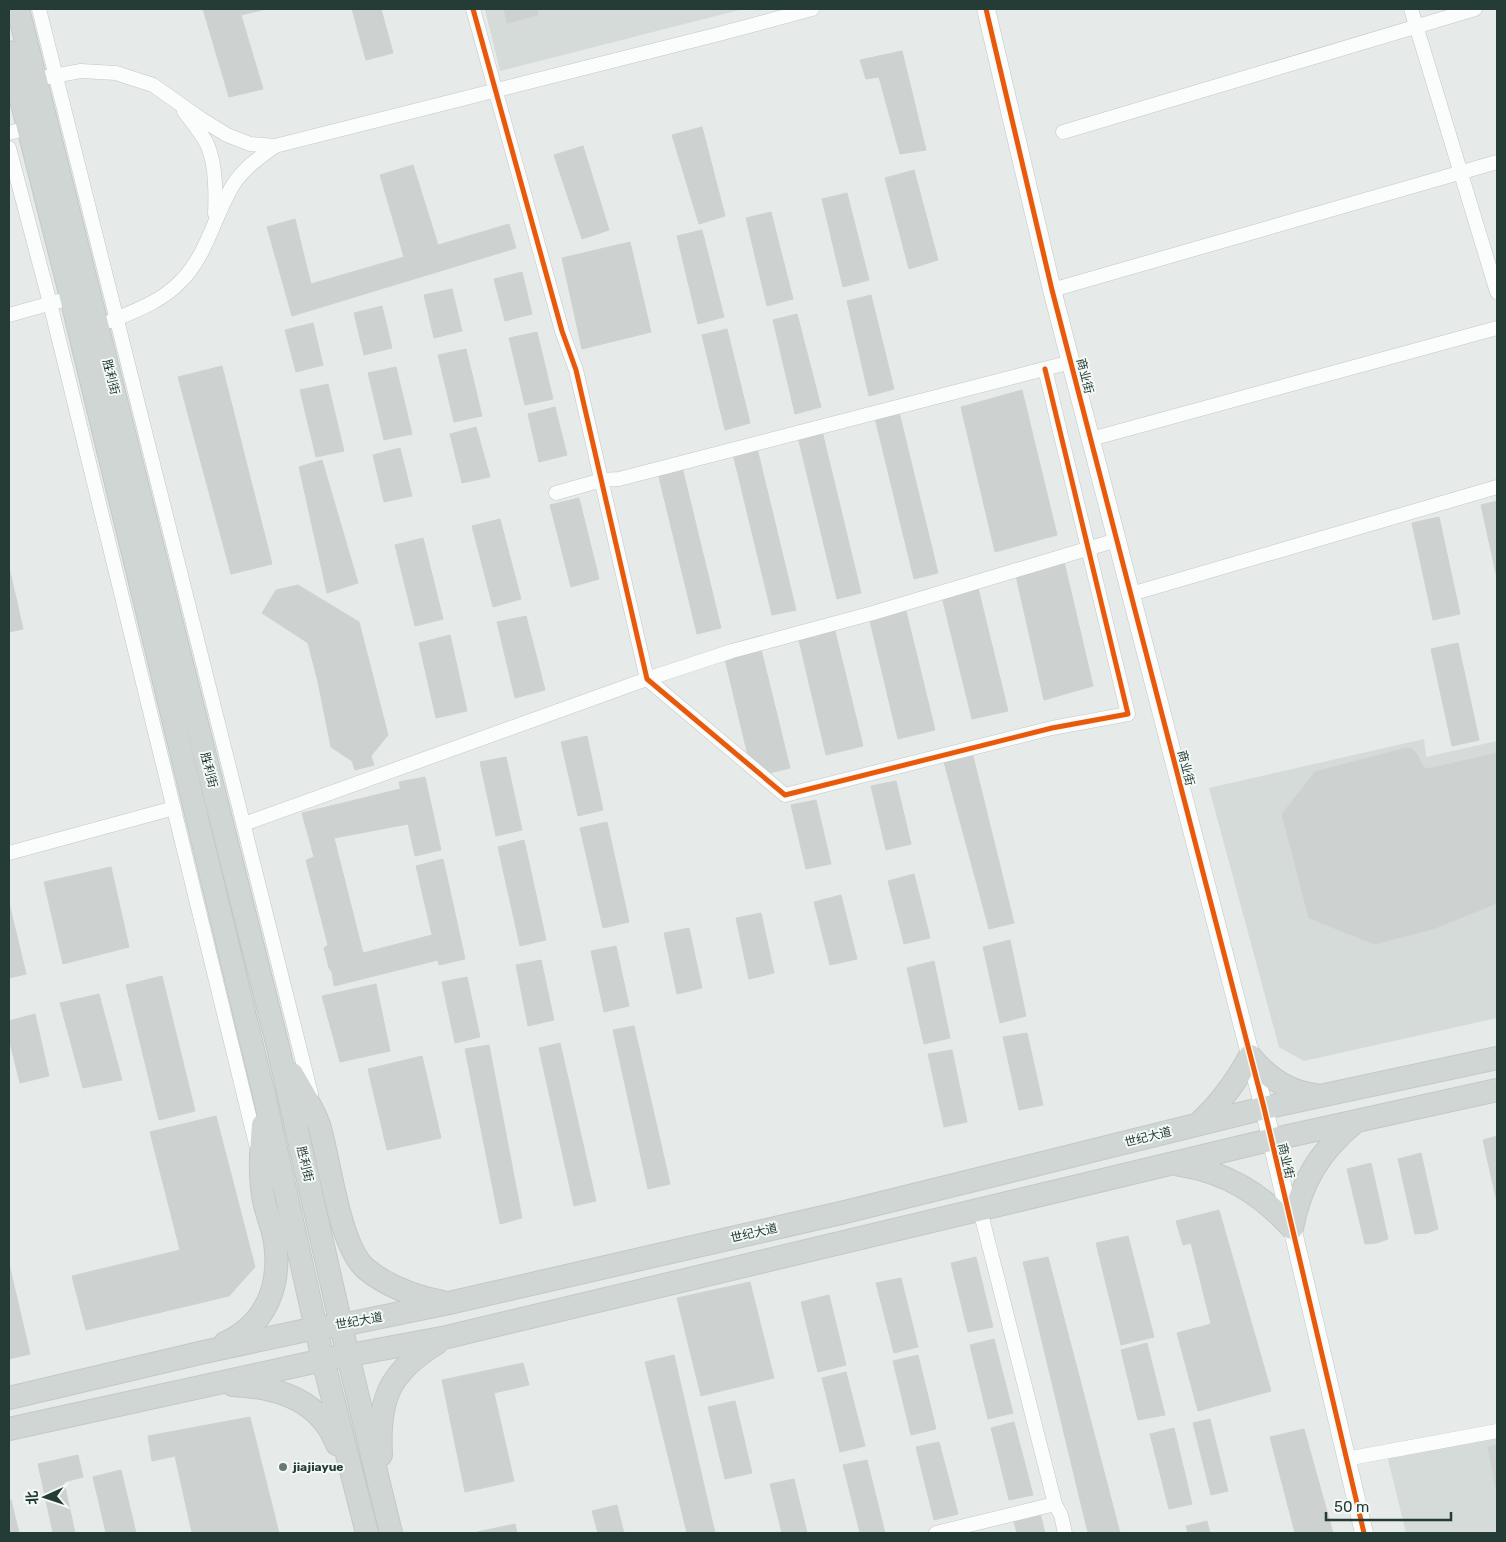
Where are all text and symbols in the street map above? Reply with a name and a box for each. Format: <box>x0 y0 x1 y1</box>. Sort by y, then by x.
street label: 商业街 <box>1074 357 1096 395</box>
street label: 胜利街 <box>100 358 122 396</box>
street label: 商业街 <box>1175 749 1197 787</box>
street label: 胜利街 <box>198 751 220 789</box>
street label: 世纪大道 <box>1123 1124 1173 1150</box>
street label: 商业街 <box>1275 1142 1297 1180</box>
street label: 胜利街 <box>294 1145 316 1183</box>
street label: 世纪大道 <box>729 1221 779 1245</box>
street label: 世纪大道 <box>334 1310 384 1332</box>
place label: jiajiayue <box>292 1460 343 1474</box>
marker: jiajiayue <box>277 1461 289 1473</box>
north arrow <box>20 1472 70 1522</box>
text: 北 <box>24 1490 41 1505</box>
scale bar <box>1326 1490 1451 1522</box>
text: 50 m <box>1334 1498 1369 1516</box>

